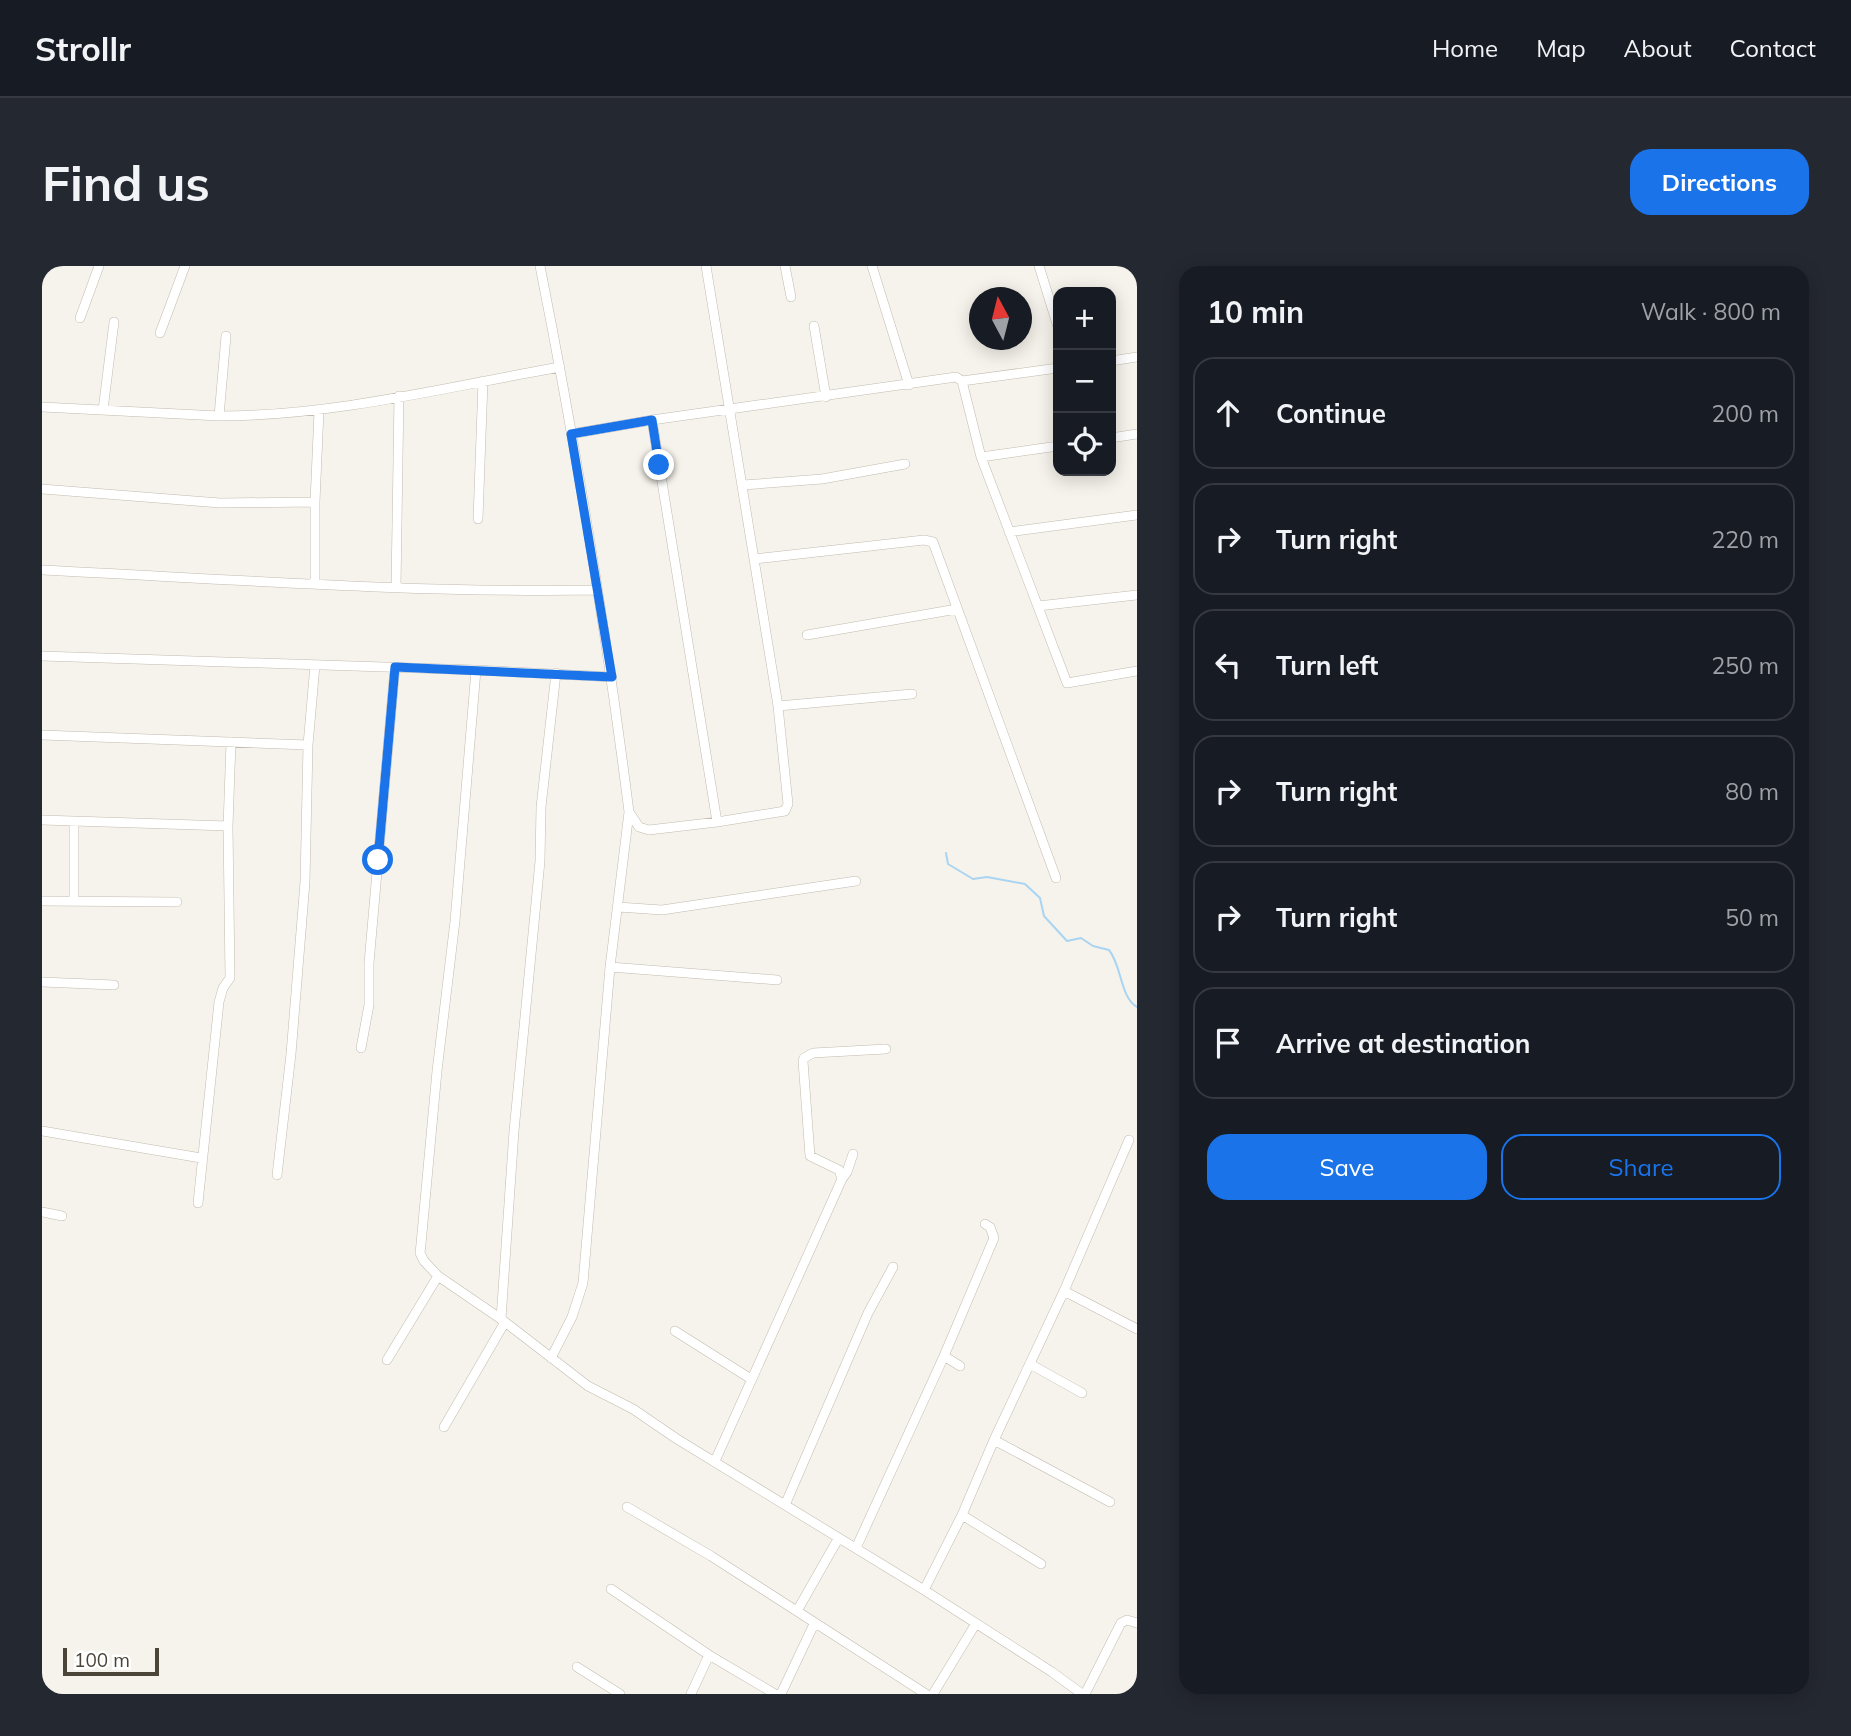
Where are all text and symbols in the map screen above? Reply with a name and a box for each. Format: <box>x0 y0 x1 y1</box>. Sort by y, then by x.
text: Strollr <box>35 28 131 69</box>
text: Home <box>1432 33 1498 63</box>
text: Map <box>1536 33 1586 63</box>
text: About <box>1624 33 1692 63</box>
text: Contact <box>1730 33 1816 63</box>
button: Directions <box>1630 149 1809 215</box>
text: Find us <box>42 152 210 213</box>
north arrow <box>969 287 1032 350</box>
map controls <box>1053 287 1116 476</box>
button: + <box>1053 287 1116 350</box>
text: 10 min <box>1207 293 1304 331</box>
text: Walk · 800 m <box>1641 297 1781 326</box>
button: − <box>1053 350 1116 413</box>
icon: ahead <box>1209 394 1247 432</box>
text: Continue <box>1276 397 1386 430</box>
text: 200 m <box>1711 399 1779 428</box>
button: locate <box>1053 413 1116 476</box>
route end <box>643 449 674 480</box>
icon: right <box>1209 520 1247 558</box>
text: Turn right <box>1276 523 1397 556</box>
text: 220 m <box>1711 525 1779 554</box>
icon: left <box>1209 646 1247 684</box>
text: Turn left <box>1276 649 1378 682</box>
text: 250 m <box>1711 651 1779 680</box>
icon: right <box>1209 772 1247 810</box>
text: Turn right <box>1276 775 1397 808</box>
text: 80 m <box>1725 777 1779 806</box>
route start <box>362 844 393 875</box>
icon: right <box>1209 898 1247 936</box>
text: Turn right <box>1276 901 1397 934</box>
text: 50 m <box>1725 903 1779 932</box>
icon: arrive <box>1209 1024 1247 1062</box>
text: Arrive at destination <box>1276 1027 1531 1060</box>
button: Save <box>1207 1134 1487 1200</box>
button: Share <box>1501 1134 1781 1200</box>
scale bar <box>63 1645 159 1677</box>
text: 100 m <box>74 1648 130 1672</box>

